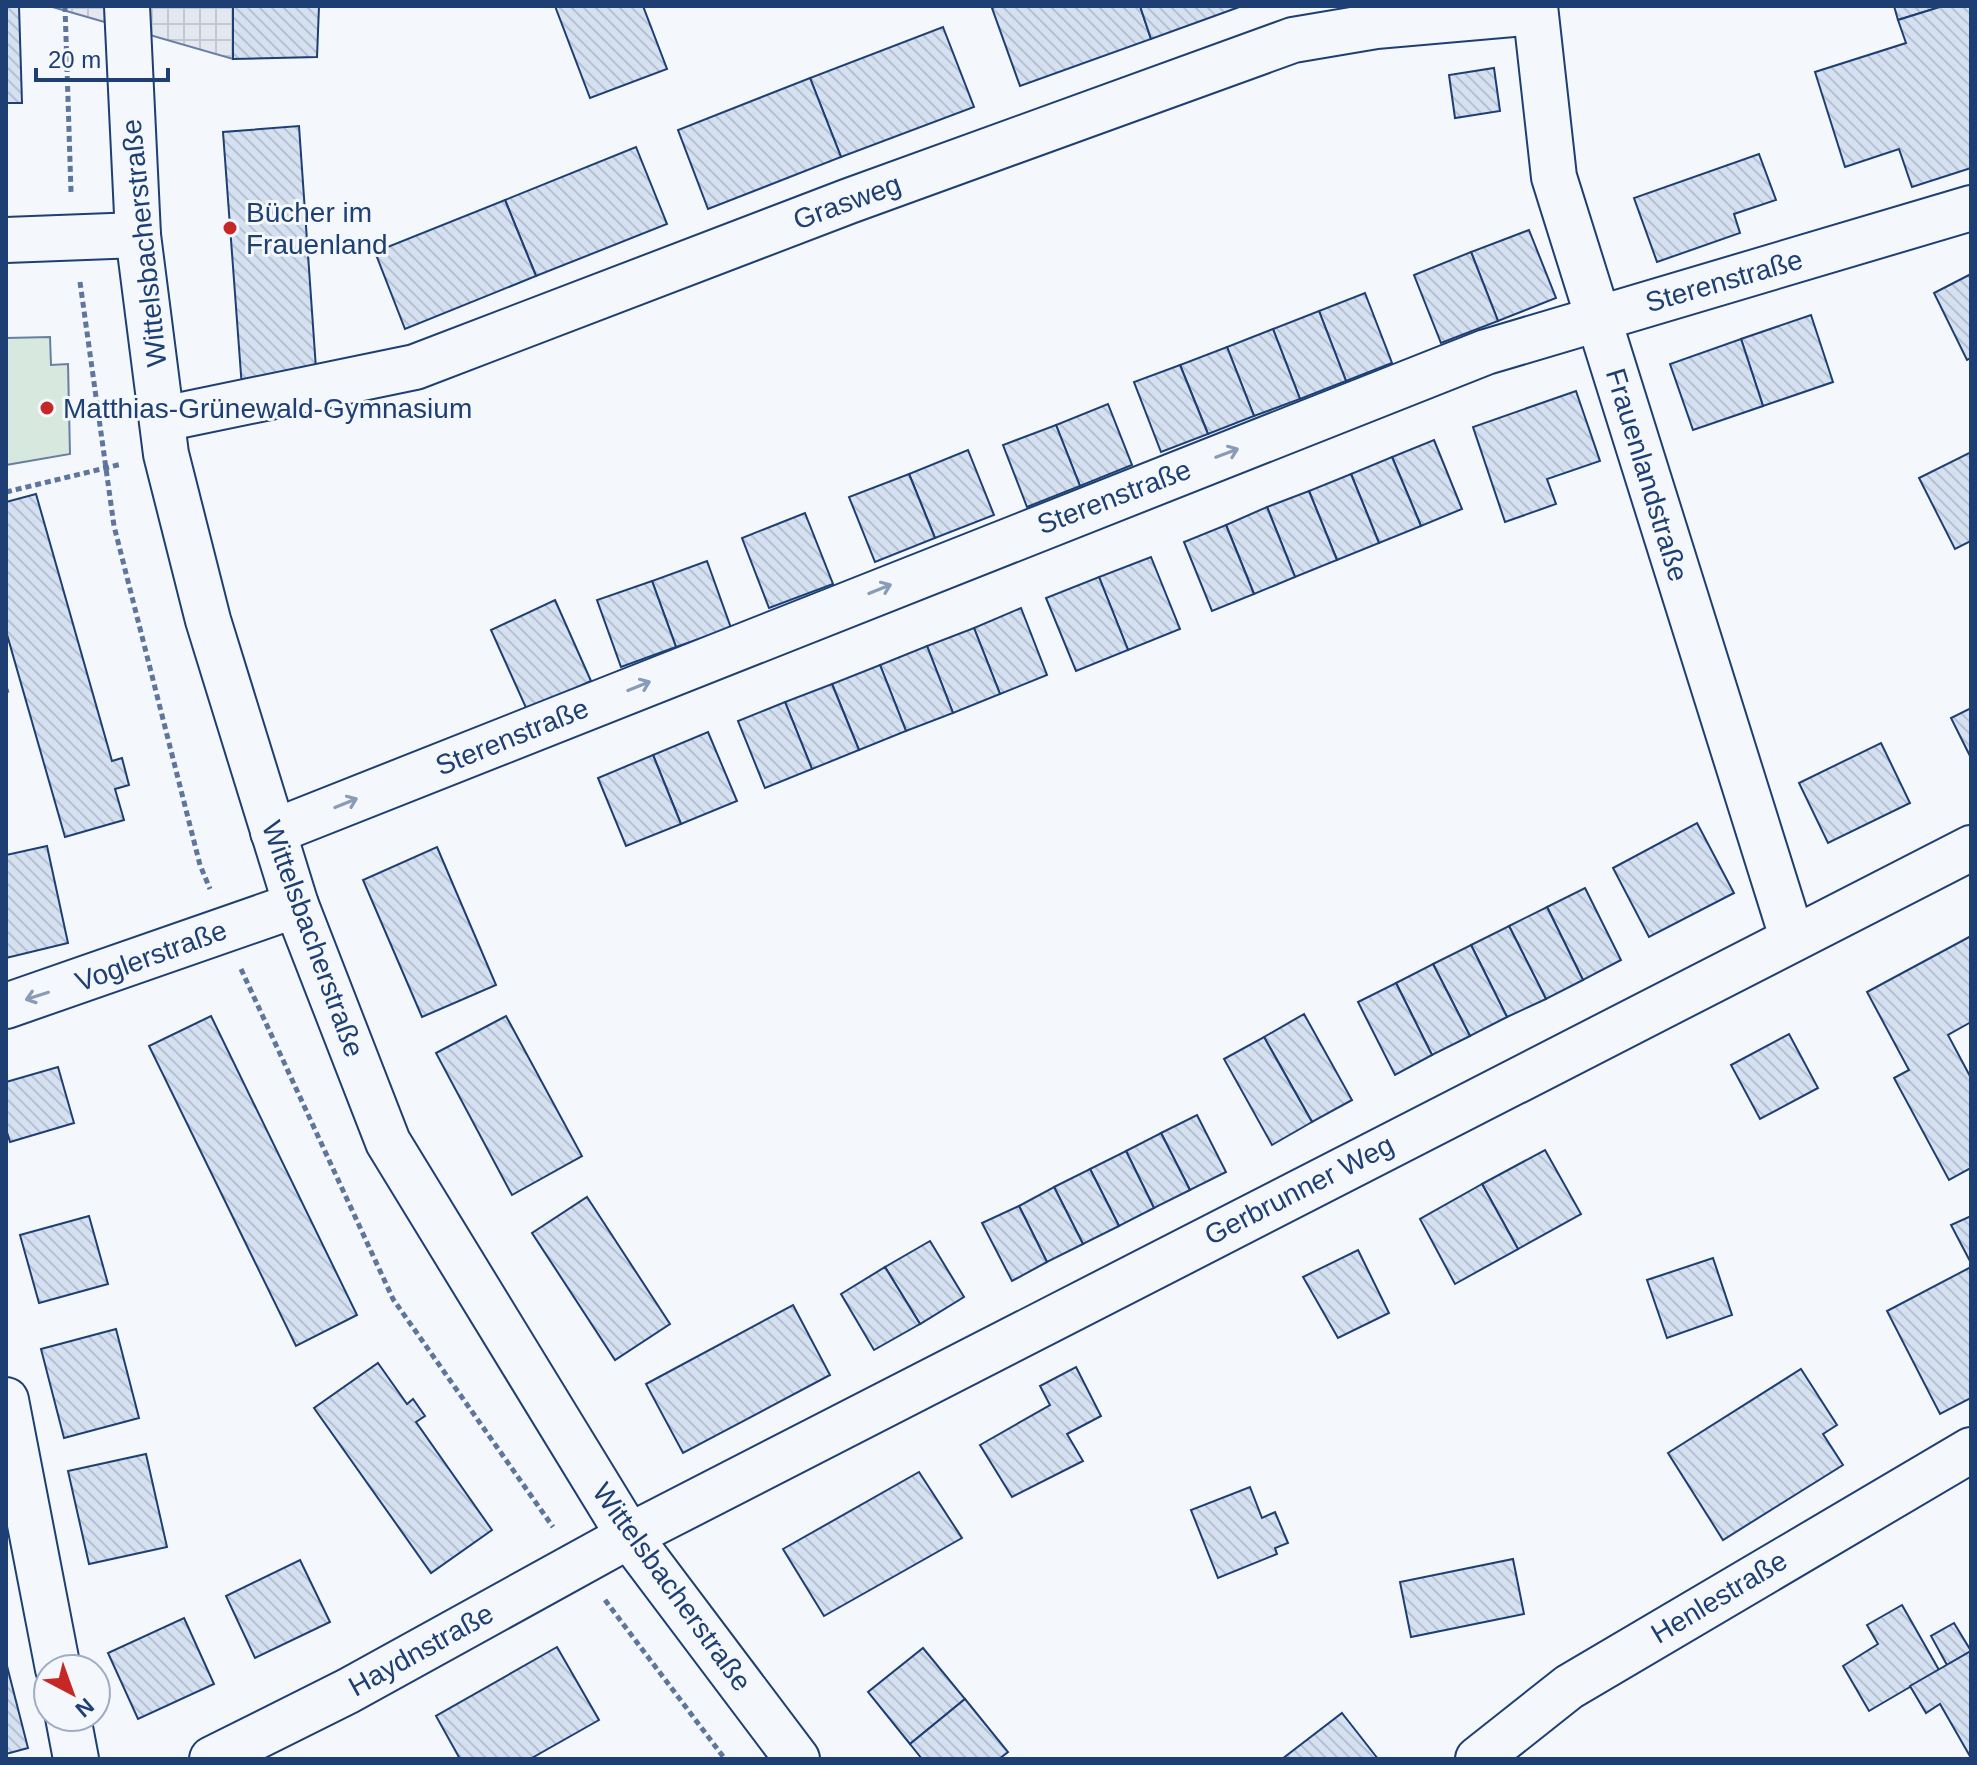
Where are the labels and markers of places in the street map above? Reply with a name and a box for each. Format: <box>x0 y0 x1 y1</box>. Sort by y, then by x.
place label: Bücher im Frauenland <box>246 197 388 260</box>
marker: Bücher im Frauenland <box>221 219 239 237</box>
place label: Matthias-Grünewald-Gymnasium <box>63 393 472 424</box>
marker: Matthias-Grünewald-Gymnasium <box>38 399 56 417</box>

